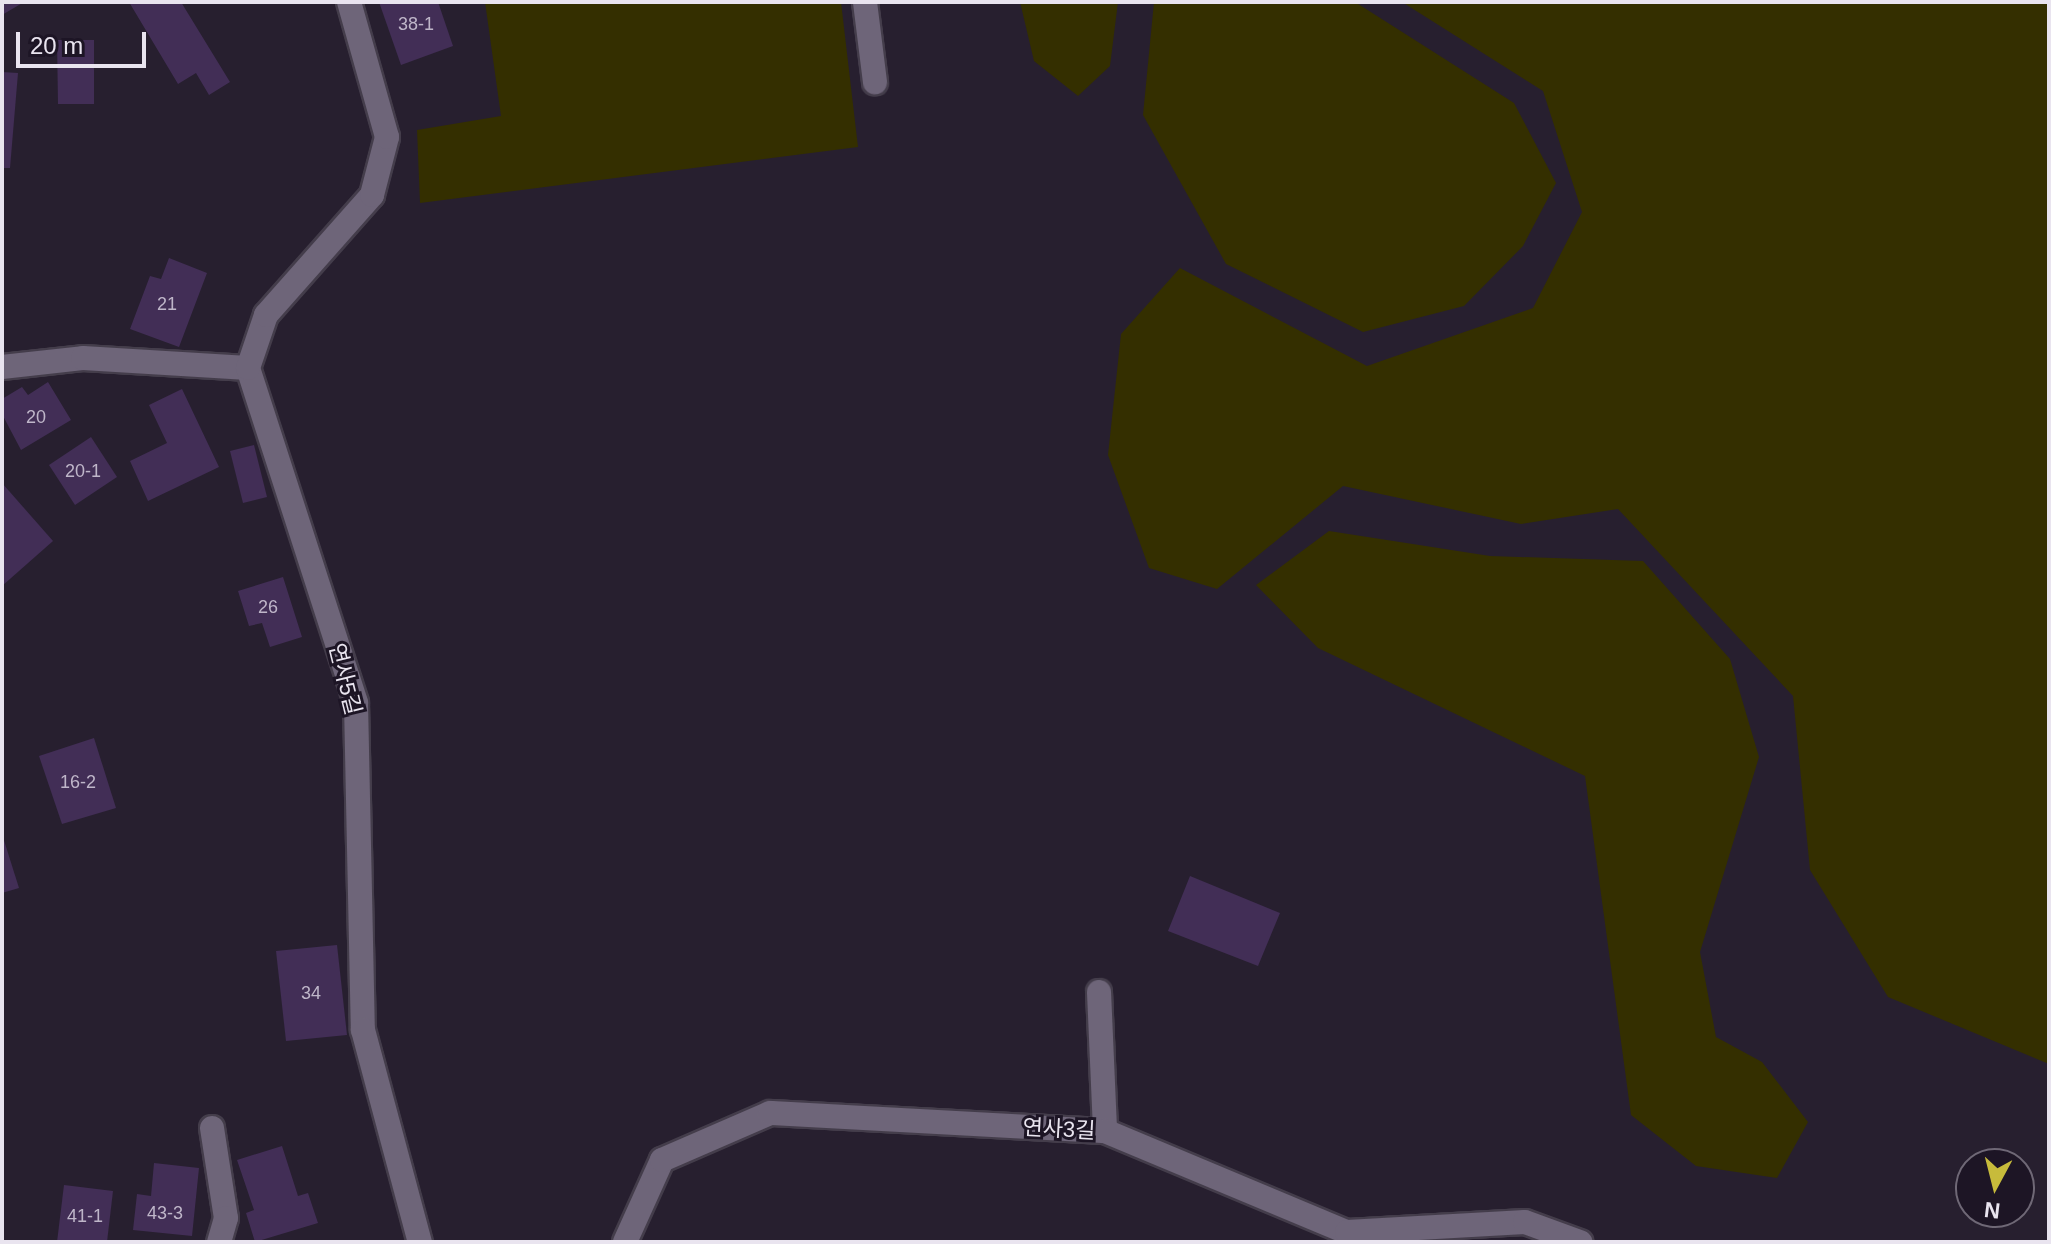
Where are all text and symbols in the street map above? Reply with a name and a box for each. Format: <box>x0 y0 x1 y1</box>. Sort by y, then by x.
house number: 38-1 <box>398 13 434 35</box>
scale bar <box>20 16 150 66</box>
text: 20 m <box>30 32 83 59</box>
house number: 21 <box>157 293 177 315</box>
house number: 20 <box>26 406 46 428</box>
house number: 20-1 <box>65 460 101 482</box>
house number: 26 <box>258 596 278 618</box>
street label: 연사5길 <box>323 640 367 718</box>
house number: 16-2 <box>60 771 96 793</box>
house number: 34 <box>301 982 321 1004</box>
street label: 연사3길 <box>1022 1114 1096 1144</box>
north arrow <box>1955 1148 2035 1228</box>
text: N <box>1983 1197 2002 1224</box>
house number: 43-3 <box>147 1202 183 1224</box>
house number: 41-1 <box>67 1205 103 1227</box>

